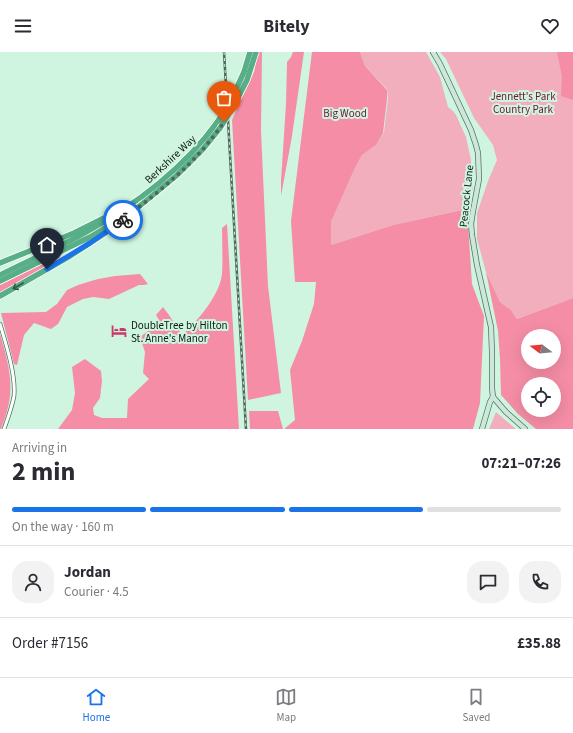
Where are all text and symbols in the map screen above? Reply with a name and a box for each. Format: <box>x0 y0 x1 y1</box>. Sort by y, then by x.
text: Bitely <box>263 14 310 39</box>
icon: menu <box>12 15 34 37</box>
icon: heart <box>539 15 561 37</box>
pin <box>207 81 241 122</box>
icon: bag <box>213 87 235 109</box>
park label: Jennett's Park Country Park <box>490 89 556 117</box>
park label: Big Wood <box>323 106 367 121</box>
street label: Berkshire Way <box>141 132 199 187</box>
street label: Peacock Lane <box>456 164 477 228</box>
courier <box>103 200 143 240</box>
icon: bike <box>112 209 134 231</box>
pin <box>30 228 64 269</box>
icon: home <box>36 234 58 256</box>
one-way arrow <box>12 282 24 290</box>
place label: DoubleTree by Hilton St. Anne's Manor <box>131 318 228 346</box>
hotel icon: DoubleTree by Hilton St. Anne's Manor <box>110 322 128 340</box>
north arrow <box>521 329 561 369</box>
map controls <box>521 329 561 417</box>
button: locate <box>521 377 561 417</box>
text: Arriving in <box>12 439 67 457</box>
text: 2 min <box>12 453 75 490</box>
text: 07:21–07:26 <box>481 453 561 474</box>
text: On the way · 160 m <box>12 518 114 536</box>
button: person <box>12 561 54 603</box>
button: chat <box>467 561 509 603</box>
button: phone <box>519 561 561 603</box>
text: Jordan <box>64 562 111 583</box>
text: Courier · 4.5 <box>64 583 129 601</box>
text: Order #7156 <box>12 633 88 654</box>
text: £35.88 <box>517 633 561 654</box>
tab: Home <box>83 686 110 725</box>
tab: Map <box>275 686 297 725</box>
tab: Saved <box>462 686 490 725</box>

